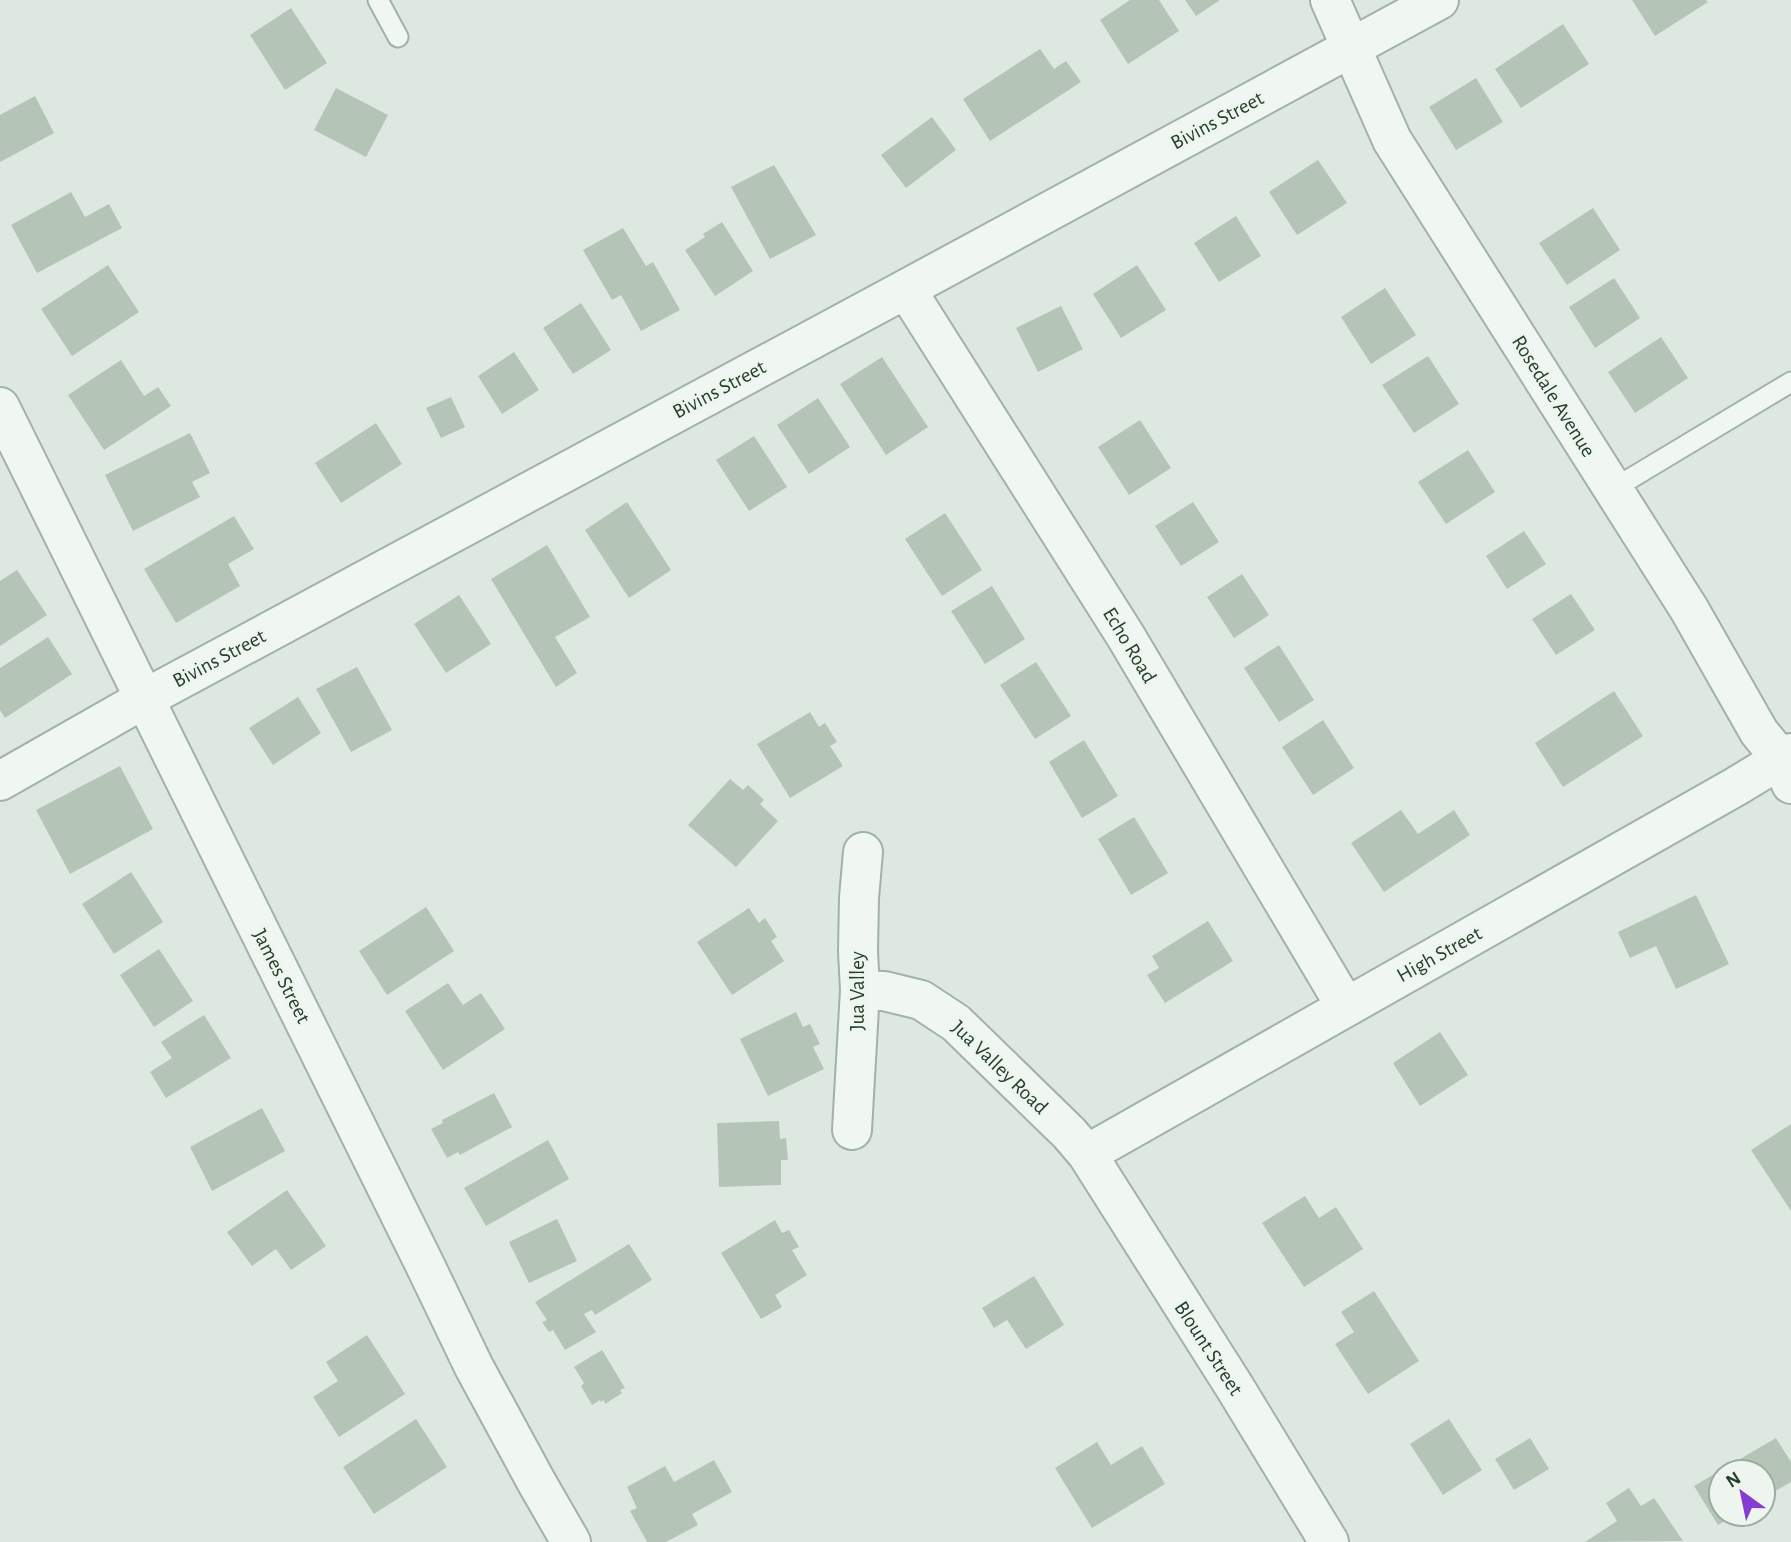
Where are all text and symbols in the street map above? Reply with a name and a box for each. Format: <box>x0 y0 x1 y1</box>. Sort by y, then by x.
street label: Bivins Street <box>1167 87 1267 154</box>
street label: Rosedale Avenue <box>1508 332 1599 461</box>
street label: Bivins Street <box>669 356 769 423</box>
street label: Echo Road <box>1099 604 1160 687</box>
street label: Bivins Street <box>169 625 269 692</box>
street label: High Street <box>1393 922 1485 986</box>
street label: James Street <box>249 926 314 1027</box>
street label: Jua Valley <box>847 951 868 1031</box>
street label: Jua Valley Road <box>947 1016 1052 1118</box>
street label: Blount Street <box>1170 1297 1247 1399</box>
north arrow <box>1707 1458 1777 1528</box>
text: N <box>1723 1468 1744 1492</box>

